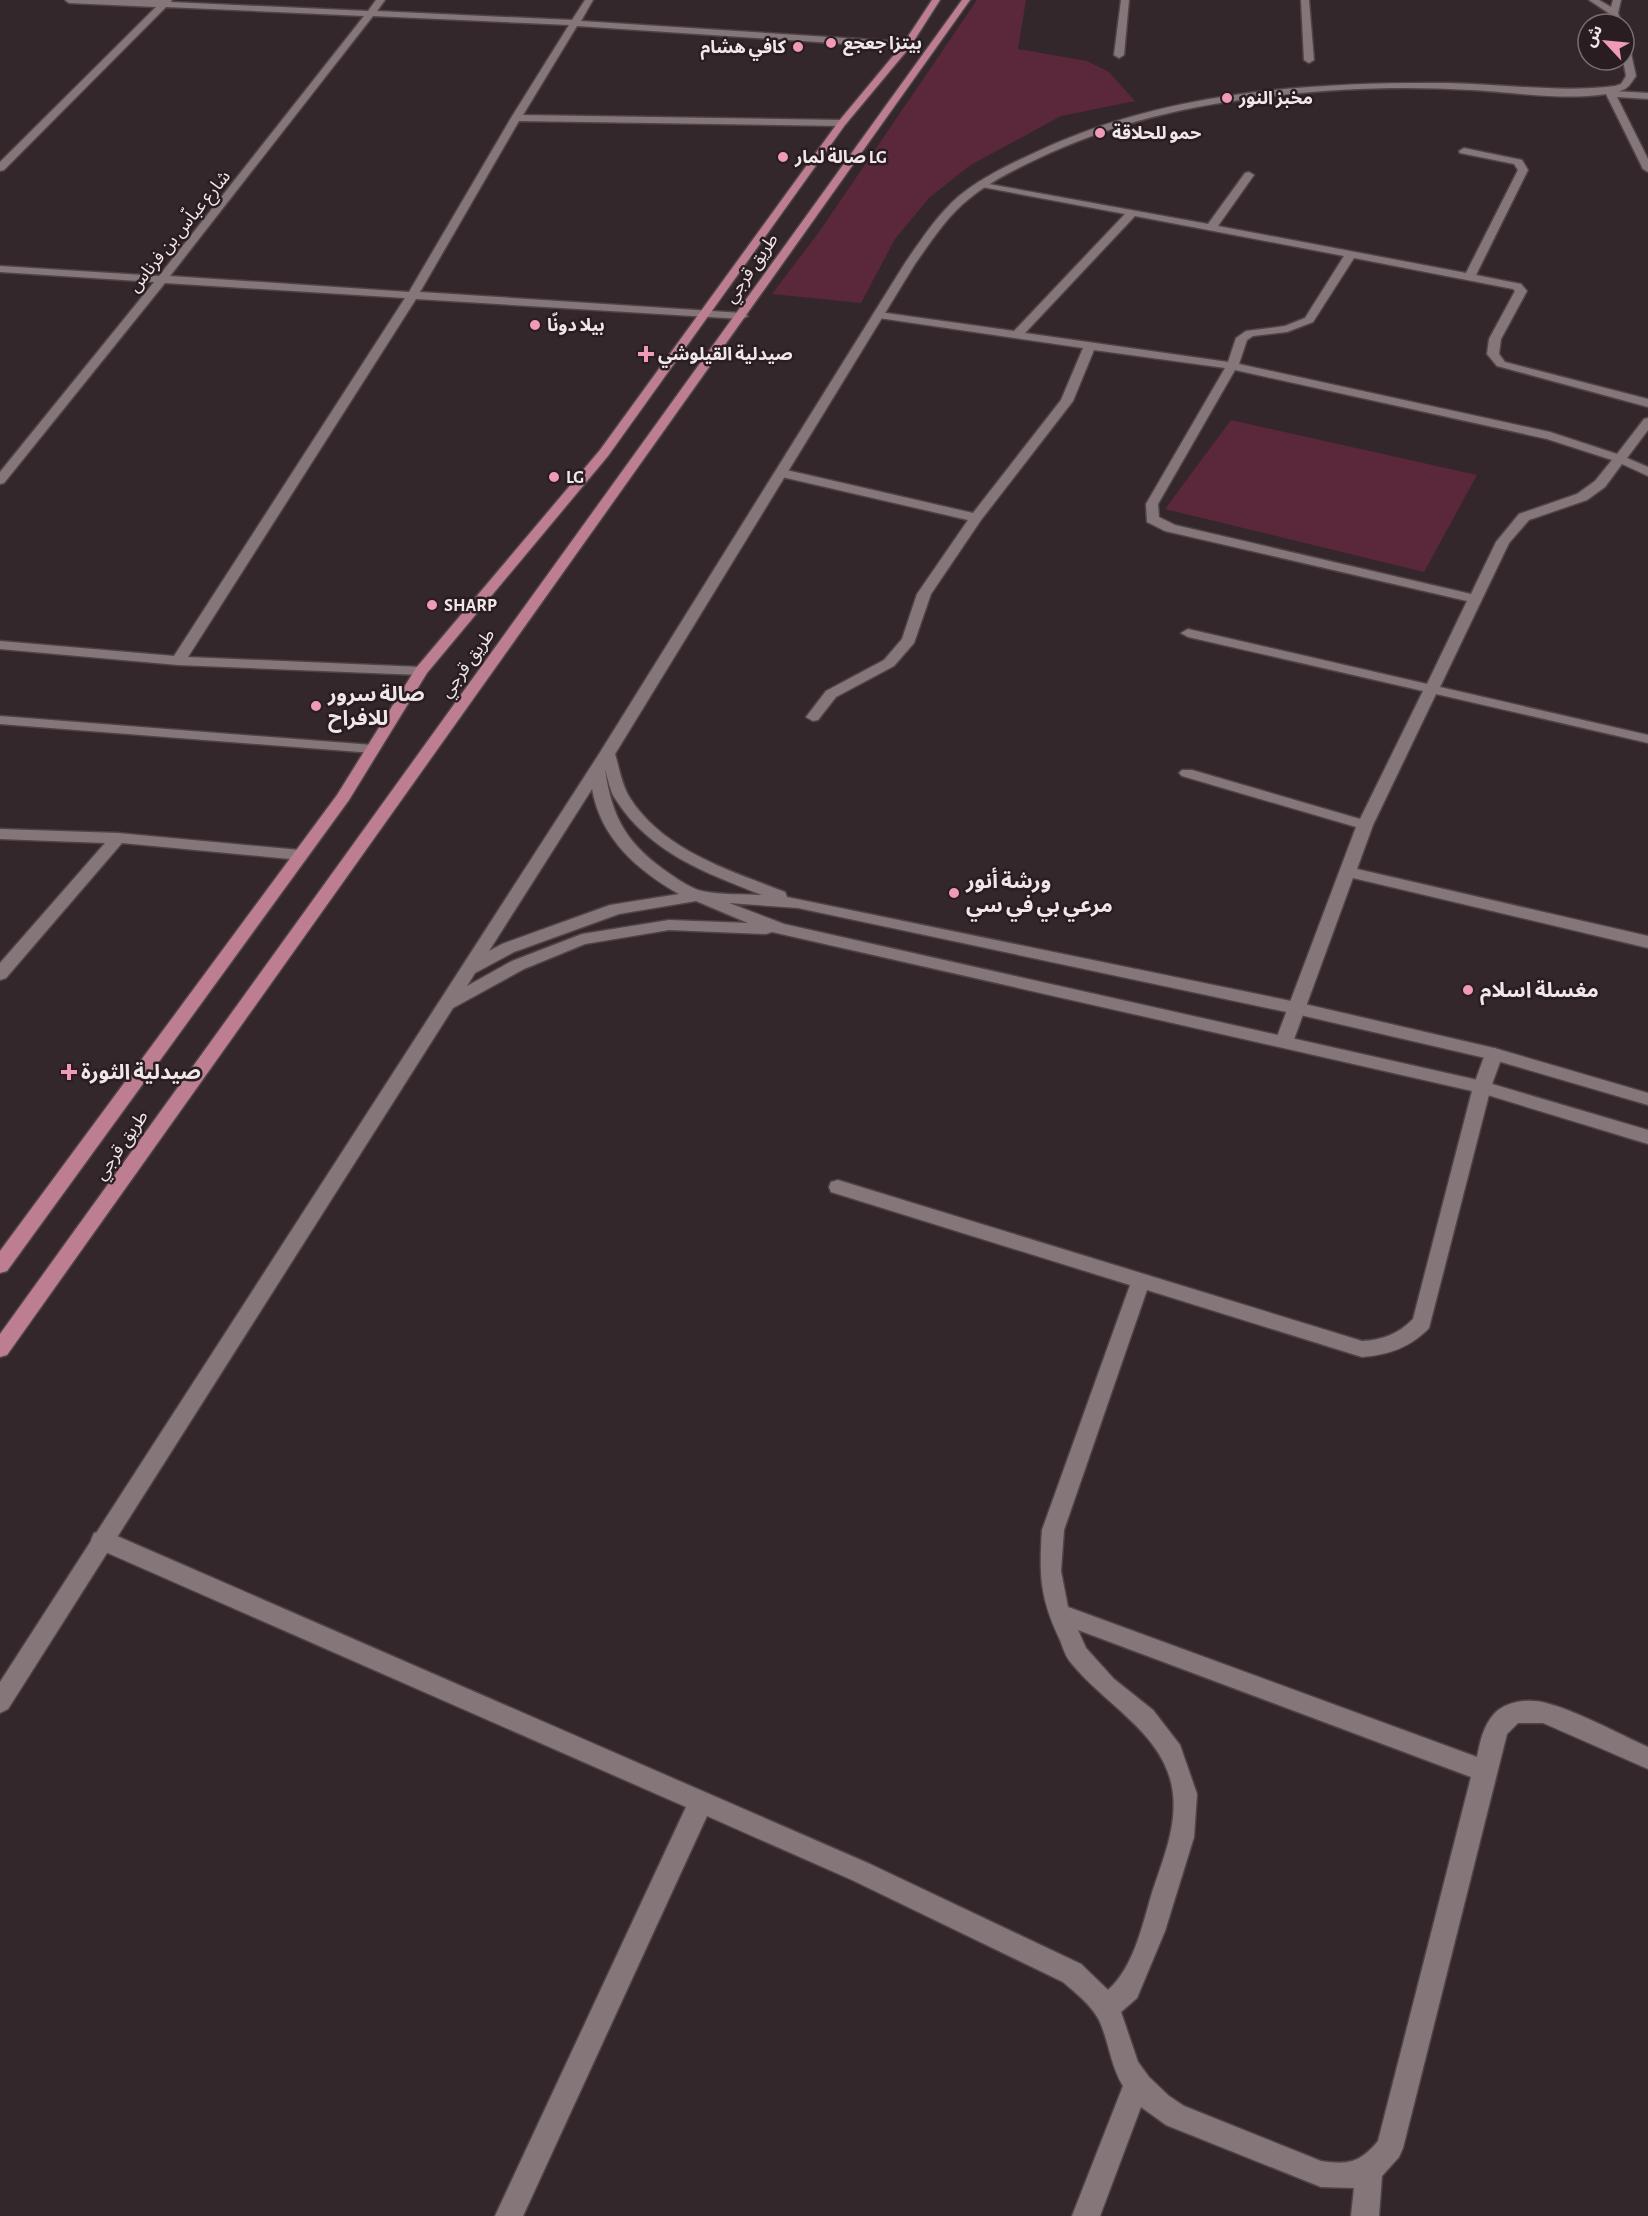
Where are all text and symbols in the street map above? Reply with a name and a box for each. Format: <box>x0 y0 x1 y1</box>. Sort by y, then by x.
north arrow <box>1576 12 1636 72</box>
text: ش <box>1581 22 1606 50</box>
place label: بيتزا جعجع <box>843 35 922 56</box>
marker: بيتزا جعجع <box>824 36 838 50</box>
place label: كافي هشام <box>700 38 787 61</box>
marker: كافي هشام <box>791 40 805 54</box>
place label: مخبز النور <box>1238 90 1313 109</box>
marker: مخبز النور <box>1220 91 1234 105</box>
place label: حمو للحلاقة <box>1112 123 1201 143</box>
marker: حمو للحلاقة <box>1093 126 1107 140</box>
place label: صالة لمار LG <box>794 147 887 168</box>
marker: صالة لمار LG <box>776 150 790 164</box>
street label: شارع عباّس بن فرناس <box>120 163 237 298</box>
street label: طريق قرجي <box>722 231 785 308</box>
place label: بيلا دونّا <box>547 312 605 335</box>
marker: بيلا دونّا <box>528 318 542 332</box>
place label: صيدلية القيلوشي <box>658 344 793 368</box>
marker: صيدلية القيلوشي <box>639 347 653 361</box>
place label: LG <box>566 469 584 487</box>
marker: LG <box>547 470 561 484</box>
place label: SHARP <box>444 597 497 615</box>
marker: SHARP <box>425 598 439 612</box>
street label: طريق قرجي <box>437 626 501 703</box>
place label: صالة سرور للافراح <box>327 684 425 733</box>
marker: صالة سرور للافراح <box>309 699 323 713</box>
place label: ورشة أنور مرعي بي في سي <box>965 867 1113 922</box>
marker: ورشة أنور مرعي بي في سي <box>947 886 961 900</box>
place label: مغسلة اسلام <box>1480 980 1599 1006</box>
marker: مغسلة اسلام <box>1461 983 1475 997</box>
place label: صيدلية الثورة <box>81 1062 201 1084</box>
marker: صيدلية الثورة <box>62 1065 76 1079</box>
street label: طريق قرجي <box>92 1108 155 1185</box>

